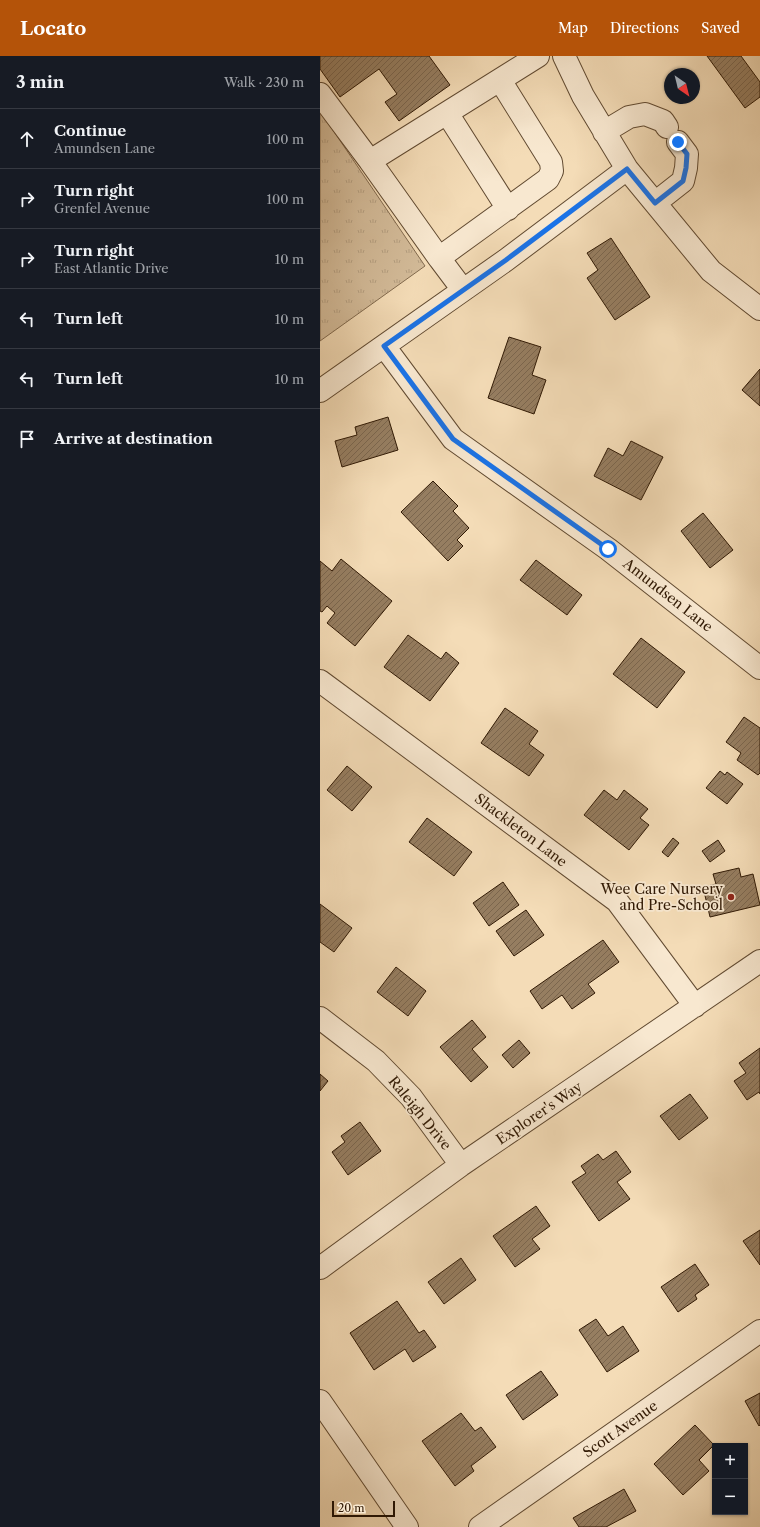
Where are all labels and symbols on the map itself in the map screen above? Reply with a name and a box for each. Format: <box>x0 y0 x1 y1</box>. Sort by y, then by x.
north arrow <box>664 68 700 104</box>
route end <box>669 133 687 151</box>
route start <box>599 540 617 558</box>
street label: Amundsen Lane <box>619 554 717 636</box>
street label: Shackleton Lane <box>471 789 571 871</box>
place label: Wee Care Nursery and Pre-School <box>600 880 723 914</box>
marker: Wee Care Nursery and Pre-School <box>726 892 736 902</box>
street label: Raleigh Drive <box>385 1072 455 1154</box>
street label: Explorer's Way <box>493 1078 586 1148</box>
street label: Scott Avenue <box>579 1397 661 1461</box>
scale bar <box>332 1499 395 1518</box>

